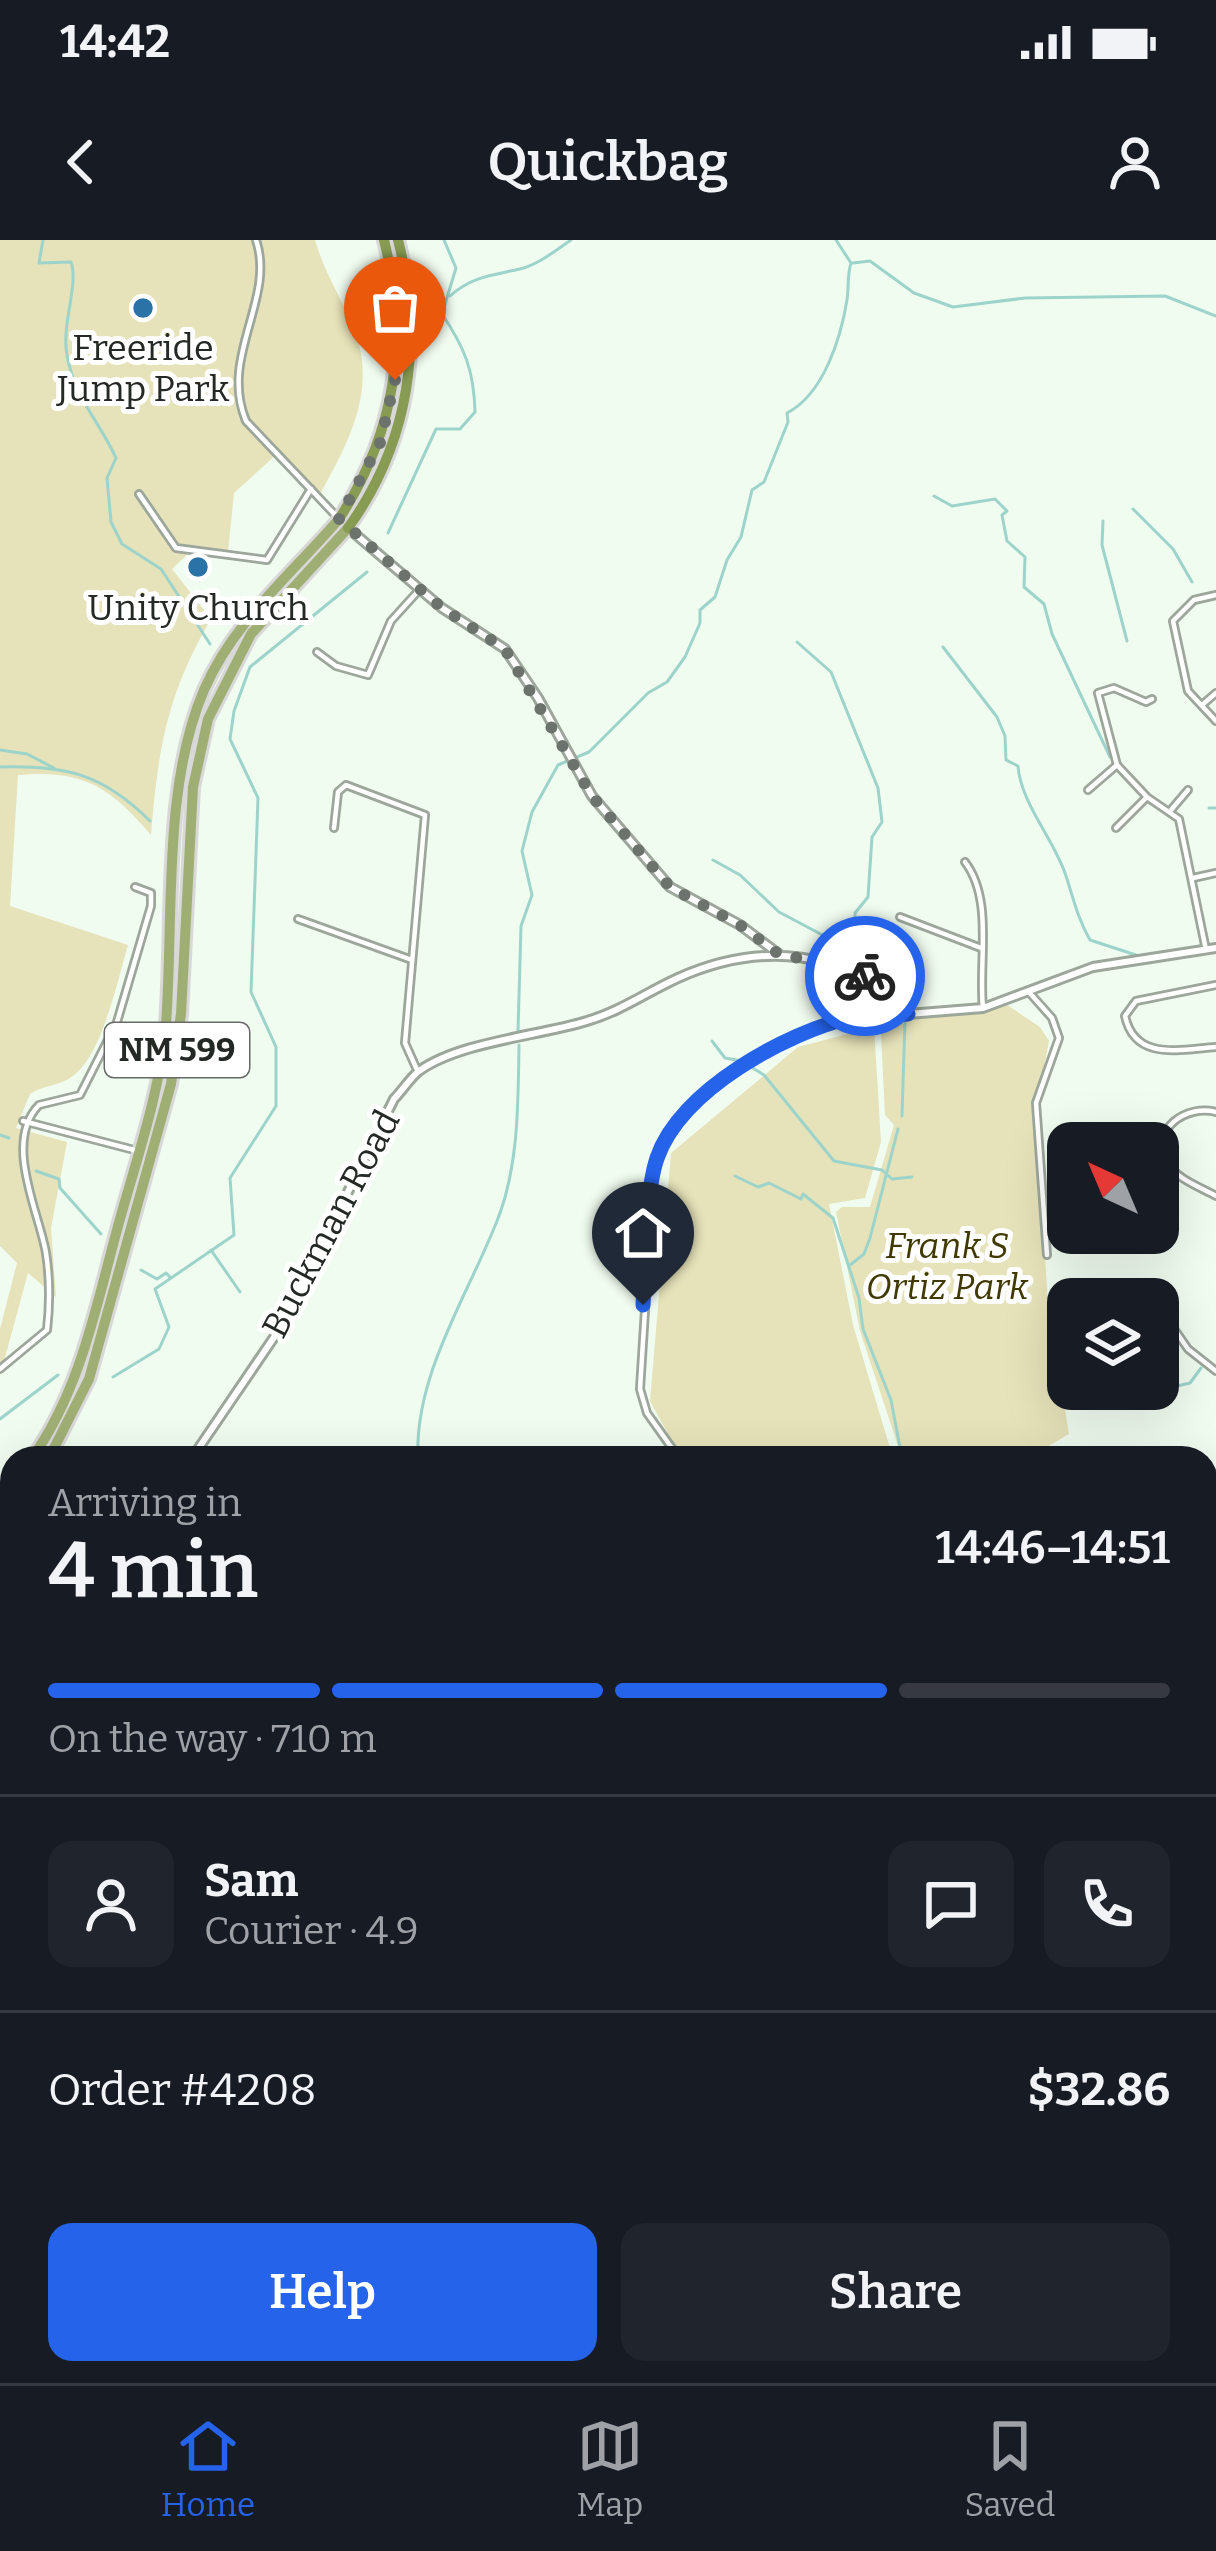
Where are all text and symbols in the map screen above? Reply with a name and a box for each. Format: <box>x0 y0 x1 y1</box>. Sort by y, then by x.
text: 14:42 <box>60 15 170 69</box>
icon: back <box>48 129 114 195</box>
icon: person <box>1102 129 1168 195</box>
text: Quickbag <box>487 130 729 194</box>
pin <box>344 257 446 380</box>
icon: bag <box>362 275 428 341</box>
marker: Freeride Jump Park <box>130 295 156 321</box>
place label: Freeride Jump Park <box>56 326 230 411</box>
marker: Unity Church <box>185 554 211 580</box>
place label: Unity Church <box>87 586 309 630</box>
courier <box>805 916 925 1036</box>
icon: bike <box>832 943 898 1009</box>
road number: NM 599 <box>105 1023 249 1077</box>
street label: Buckman Road <box>253 1103 409 1345</box>
north arrow <box>1047 1122 1179 1254</box>
map controls <box>1047 1122 1179 1410</box>
pin <box>592 1182 694 1305</box>
icon: home <box>610 1200 676 1266</box>
park label: Frank S Ortiz Park <box>866 1224 1029 1309</box>
button: layers <box>1047 1278 1179 1410</box>
text: Arriving in <box>48 1480 242 1526</box>
text: 14:46–14:51 <box>936 1521 1170 1575</box>
text: 4 min <box>48 1524 258 1618</box>
text: On the way · 710 m <box>48 1716 377 1762</box>
button: person <box>48 1841 174 1967</box>
button: chat <box>888 1841 1014 1967</box>
button: phone <box>1044 1841 1170 1967</box>
text: Sam <box>204 1854 298 1908</box>
text: Courier · 4.9 <box>204 1908 419 1954</box>
text: Order #4208 <box>48 2063 317 2117</box>
text: $32.86 <box>1027 2063 1170 2117</box>
button: Help <box>48 2223 597 2361</box>
button: Share <box>621 2223 1170 2361</box>
tab: Home <box>161 2413 255 2525</box>
tab: Map <box>577 2413 643 2525</box>
tab: Saved <box>965 2413 1055 2525</box>

